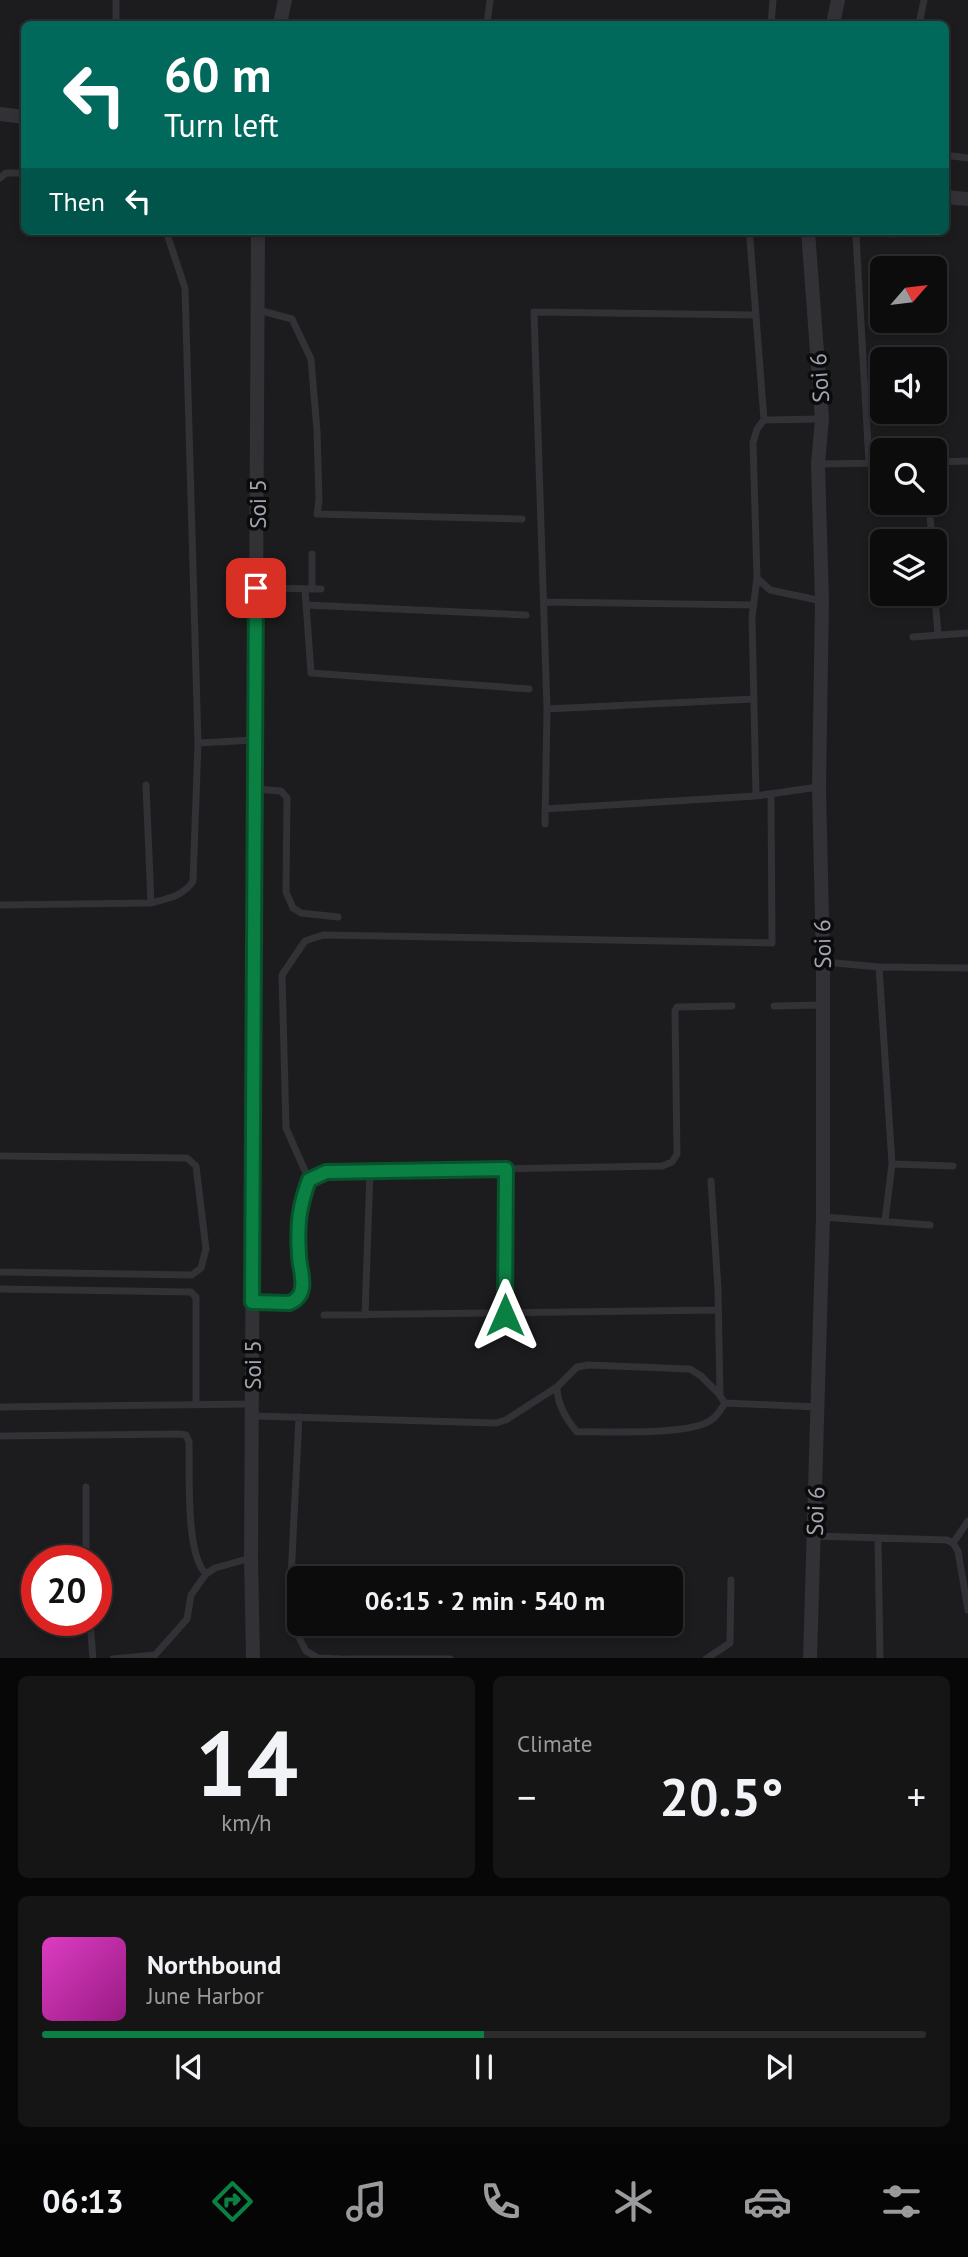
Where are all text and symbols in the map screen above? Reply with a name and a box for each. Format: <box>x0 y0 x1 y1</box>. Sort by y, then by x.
text: 60 m <box>164 42 271 106</box>
icon: left <box>49 49 140 140</box>
text: Turn left <box>164 104 279 146</box>
icon: left <box>119 182 157 220</box>
text: Then <box>49 185 105 218</box>
north arrow <box>870 256 947 332</box>
map controls <box>870 256 947 606</box>
button: sound <box>870 347 947 424</box>
street label: Soi 6 <box>803 352 835 404</box>
button: search <box>870 438 947 515</box>
street label: Soi 5 <box>243 479 272 529</box>
button: layers <box>870 529 947 606</box>
pin <box>226 558 286 618</box>
icon: arrive <box>237 569 275 607</box>
street label: Soi 6 <box>807 919 837 969</box>
position arrow <box>468 1278 542 1352</box>
street label: Soi 5 <box>238 1340 267 1390</box>
street label: Soi 6 <box>800 1486 830 1536</box>
speed limit sign: 20 <box>21 1545 112 1636</box>
text: 06:15 · 2 min · 540 m <box>365 1584 605 1617</box>
text: 14 <box>195 1703 298 1821</box>
text: Climate <box>517 1729 592 1758</box>
text: 20.5° <box>660 1763 783 1830</box>
text: − <box>517 1772 536 1821</box>
text: + <box>907 1772 926 1821</box>
text: km/h <box>221 1808 272 1837</box>
text: Northbound <box>147 1948 281 1981</box>
text: June Harbor <box>147 1981 264 2010</box>
icon: previous <box>170 2048 208 2086</box>
icon: pause <box>465 2048 503 2086</box>
icon: next <box>760 2048 798 2086</box>
icon: directions <box>208 2177 257 2226</box>
icon: music <box>342 2177 391 2226</box>
icon: phone <box>476 2177 525 2226</box>
icon: climate <box>609 2177 658 2226</box>
icon: car <box>743 2177 792 2226</box>
icon: filters <box>877 2177 926 2226</box>
text: 06:13 <box>42 2180 124 2222</box>

